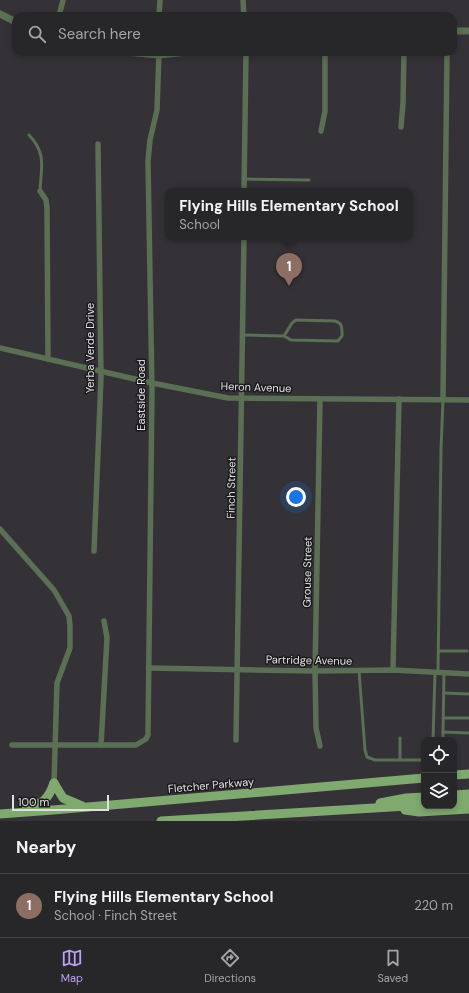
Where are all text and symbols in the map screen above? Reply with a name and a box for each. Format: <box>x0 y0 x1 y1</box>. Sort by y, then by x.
search box <box>12 12 457 56</box>
icon: search <box>26 23 48 45</box>
text: Search here <box>58 24 141 44</box>
popup <box>165 188 413 240</box>
text: Flying Hills Elementary School <box>179 196 399 216</box>
text: School <box>179 216 220 233</box>
pin: 1 <box>276 253 302 286</box>
street label: Yerba Verde Drive <box>83 303 97 393</box>
street label: Eastside Road <box>134 359 148 431</box>
street label: Heron Avenue <box>220 379 292 395</box>
street label: Finch Street <box>223 457 239 519</box>
your location <box>286 487 306 507</box>
street label: Grouse Street <box>299 536 315 608</box>
street label: Partridge Avenue <box>266 652 352 668</box>
map controls <box>421 737 457 809</box>
button: locate <box>421 737 457 773</box>
button: layers <box>421 773 457 809</box>
street label: Fletcher Parkway <box>167 774 255 796</box>
scale bar <box>12 793 109 812</box>
text: 100 m <box>18 795 49 809</box>
text: Nearby <box>16 836 76 858</box>
text: Flying Hills Elementary School <box>54 887 274 907</box>
text: 1 <box>27 897 31 914</box>
text: 220 m <box>414 897 453 914</box>
text: School · Finch Street <box>54 907 177 924</box>
tab: Map <box>61 947 83 985</box>
tab: Directions <box>204 947 256 985</box>
tab: Saved <box>377 947 408 985</box>

